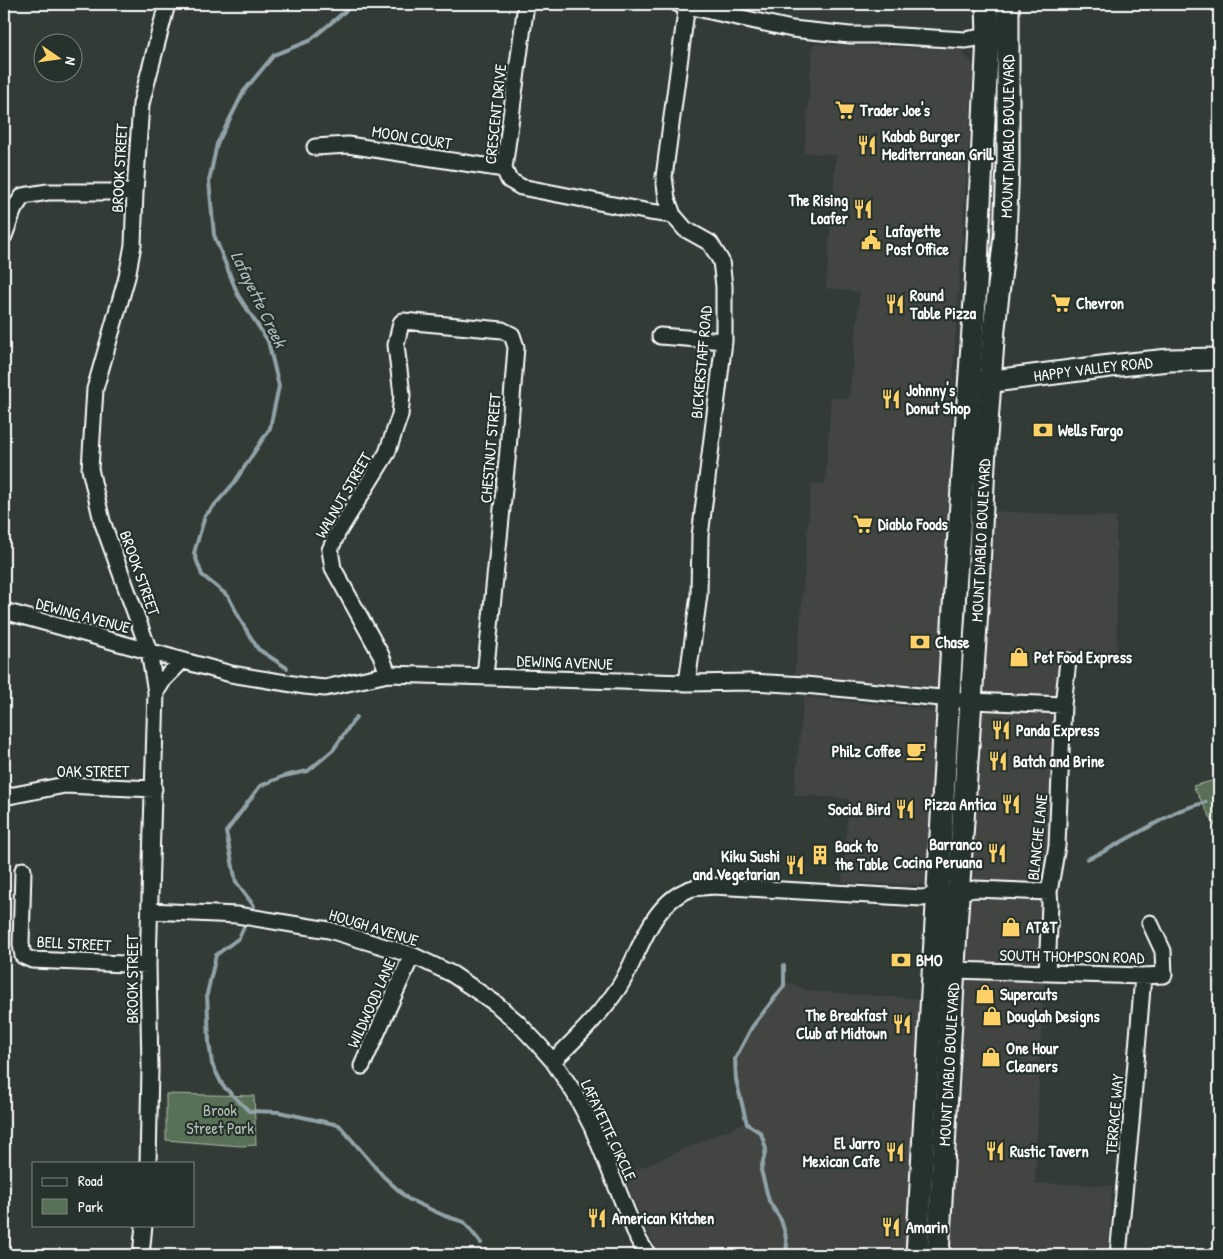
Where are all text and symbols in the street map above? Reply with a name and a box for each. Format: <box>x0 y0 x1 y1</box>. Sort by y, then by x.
north arrow <box>32 32 82 82</box>
street label: MOUNT DIABLO BOULEVARD <box>995 54 1019 219</box>
text: N <box>61 55 81 67</box>
street label: CRESCENT DRIVE <box>479 63 511 165</box>
supermarket icon: Trader Joe's <box>834 99 856 121</box>
place label: Trader Joe's <box>859 99 931 121</box>
street label: MOON COURT <box>370 120 454 154</box>
street label: BROOK STREET <box>106 123 132 213</box>
place label: Kabab Burger Mediterranean Grill <box>882 125 994 165</box>
restaurant icon: Kabab Burger Mediterranean Grill <box>856 134 878 156</box>
place label: The Rising Loafer <box>788 189 849 229</box>
restaurant icon: The Rising Loafer <box>852 198 874 220</box>
place label: Lafayette Post Office <box>886 220 950 260</box>
public building icon: Lafayette Post Office <box>860 229 882 251</box>
water label: Lafayette Creek <box>225 247 294 353</box>
place label: Round Table Pizza <box>909 284 977 324</box>
supermarket icon: Chevron <box>1050 292 1072 314</box>
place label: Chevron <box>1076 292 1124 314</box>
restaurant icon: Round Table Pizza <box>884 293 906 315</box>
street label: BICKERSTAFF ROAD <box>685 304 717 419</box>
street label: HAPPY VALLEY ROAD <box>1032 351 1154 387</box>
place label: Johnny's Donut Shop <box>906 379 970 420</box>
restaurant icon: Johnny's Donut Shop <box>880 388 902 410</box>
street label: CHESTNUT STREET <box>474 392 506 504</box>
bank icon: Wells Fargo <box>1032 419 1054 441</box>
place label: Wells Fargo <box>1058 419 1124 442</box>
street label: WALNUT STREET <box>310 448 377 542</box>
street label: MOUNT DIABLO BOULEVARD <box>965 457 995 623</box>
supermarket icon: Diablo Foods <box>852 513 874 535</box>
place label: Diablo Foods <box>878 513 949 535</box>
street label: BROOK STREET <box>114 527 166 619</box>
street label: DEWING AVENUE <box>34 592 132 638</box>
bank icon: Chase <box>909 631 931 653</box>
place label: Chase <box>935 631 970 653</box>
shop icon: Pet Food Express <box>1008 646 1030 668</box>
place label: Pet Food Express <box>1034 646 1133 669</box>
street label: DEWING AVENUE <box>516 649 614 675</box>
restaurant icon: Panda Express <box>990 719 1012 741</box>
place label: Panda Express <box>1016 719 1100 742</box>
place label: Philz Coffee <box>832 740 902 762</box>
cafe icon: Philz Coffee <box>905 740 927 762</box>
restaurant icon: Batch and Brine <box>987 750 1009 772</box>
place label: Batch and Brine <box>1013 750 1105 772</box>
street label: OAK STREET <box>57 760 130 782</box>
place label: Pizza Antica <box>924 793 997 815</box>
restaurant icon: Pizza Antica <box>1000 793 1022 815</box>
street label: BLANCHE LANE <box>1022 793 1052 881</box>
place label: Social Bird <box>828 798 891 820</box>
restaurant icon: Social Bird <box>894 798 916 820</box>
place label: Barranco Cocina Peruana <box>893 833 983 873</box>
place label: Back to the Table <box>834 835 889 875</box>
restaurant icon: Barranco Cocina Peruana <box>986 842 1008 864</box>
building icon: Back to the Table <box>809 844 831 866</box>
place label: Kiku Sushi and Vegetarian <box>693 845 780 886</box>
restaurant icon: Kiku Sushi and Vegetarian <box>784 854 806 876</box>
street label: HOUGH AVENUE <box>327 903 421 951</box>
shop icon: AT&T <box>1000 916 1022 938</box>
place label: AT&T <box>1026 916 1058 938</box>
street label: BELL STREET <box>36 930 112 956</box>
street label: BROOK STREET <box>121 934 143 1023</box>
street label: SOUTH THOMPSON ROAD <box>999 944 1145 968</box>
bank icon: BMO <box>890 949 912 971</box>
place label: BMO <box>916 949 943 971</box>
street label: WILDWOOD LANE <box>342 955 400 1051</box>
street label: MOUNT DIABLO BOULEVARD <box>933 982 964 1146</box>
shop icon: Supercuts <box>974 983 996 1005</box>
place label: Supercuts <box>1000 983 1058 1006</box>
place label: The Breakfast Club at Midtown <box>796 1004 887 1044</box>
shop icon: Douglah Designs <box>981 1005 1003 1027</box>
place label: Douglah Designs <box>1007 1005 1101 1028</box>
restaurant icon: The Breakfast Club at Midtown <box>891 1013 913 1035</box>
place label: One Hour Cleaners <box>1006 1037 1060 1077</box>
shop icon: One Hour Cleaners <box>980 1046 1002 1068</box>
street label: TERRACE WAY <box>1100 1073 1128 1155</box>
street label: LAFAYETTE CIRCLE <box>576 1076 642 1184</box>
park label: Brook Street Park <box>186 1099 254 1139</box>
place label: El Jarro Mexican Cafe <box>803 1132 881 1172</box>
restaurant icon: Rustic Tavern <box>984 1140 1006 1162</box>
place label: Rustic Tavern <box>1010 1140 1089 1162</box>
restaurant icon: El Jarro Mexican Cafe <box>884 1141 906 1163</box>
legend <box>32 1162 195 1226</box>
text: Road <box>78 1170 103 1191</box>
text: Park <box>78 1196 103 1217</box>
restaurant icon: American Kitchen <box>586 1207 608 1229</box>
place label: American Kitchen <box>612 1207 714 1229</box>
restaurant icon: Amarin <box>880 1216 902 1238</box>
place label: Amarin <box>906 1216 948 1238</box>

